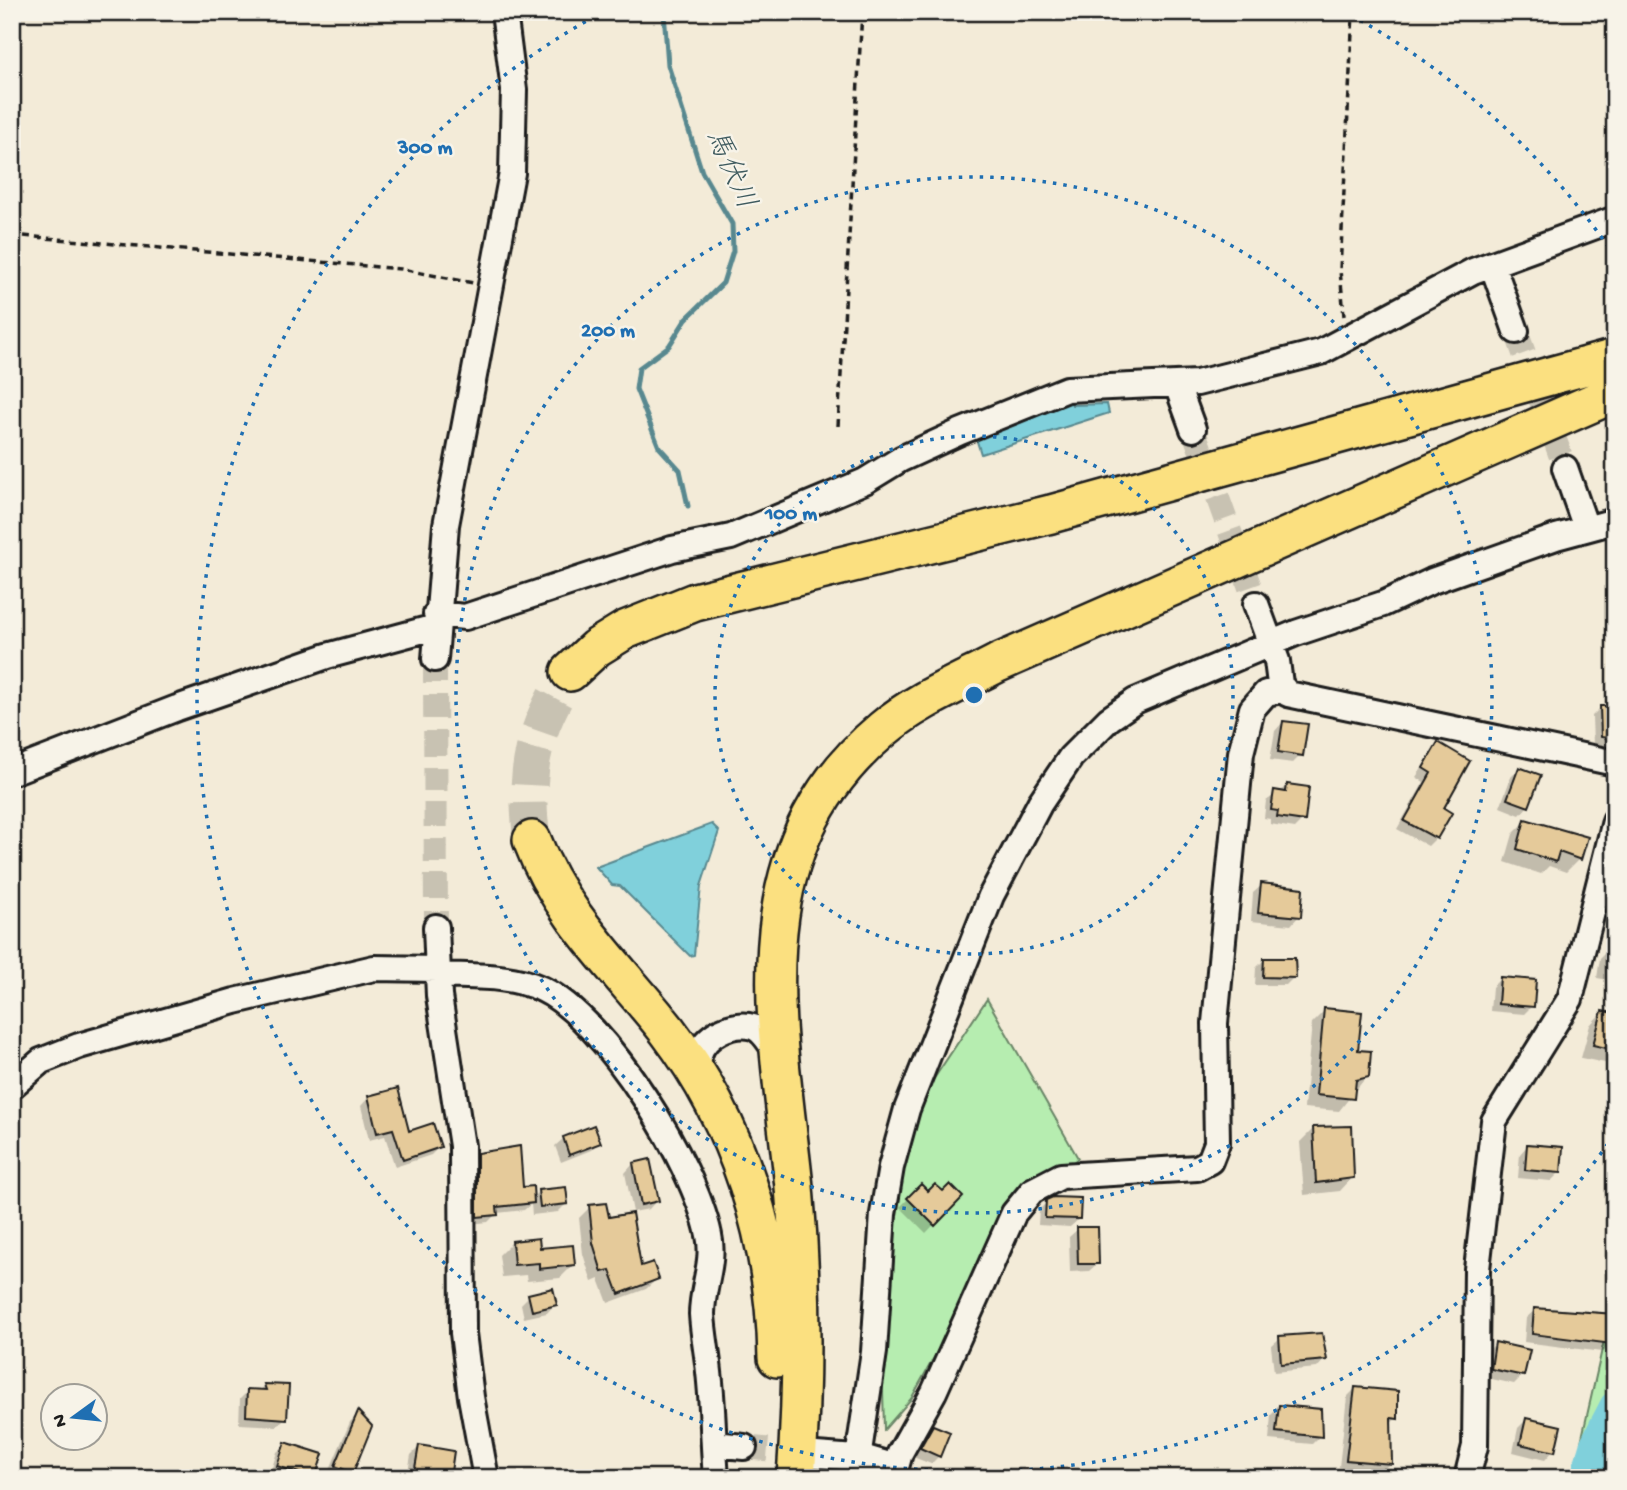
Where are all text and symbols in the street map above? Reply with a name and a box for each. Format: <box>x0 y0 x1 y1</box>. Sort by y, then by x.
water label: 馬伏川 <box>697 125 762 215</box>
text: 300 m <box>397 137 452 162</box>
text: 200 m <box>581 320 635 345</box>
text: 100 m <box>764 503 817 528</box>
centre of rings <box>962 683 986 707</box>
north arrow <box>38 1382 108 1452</box>
text: N <box>48 1412 74 1429</box>

